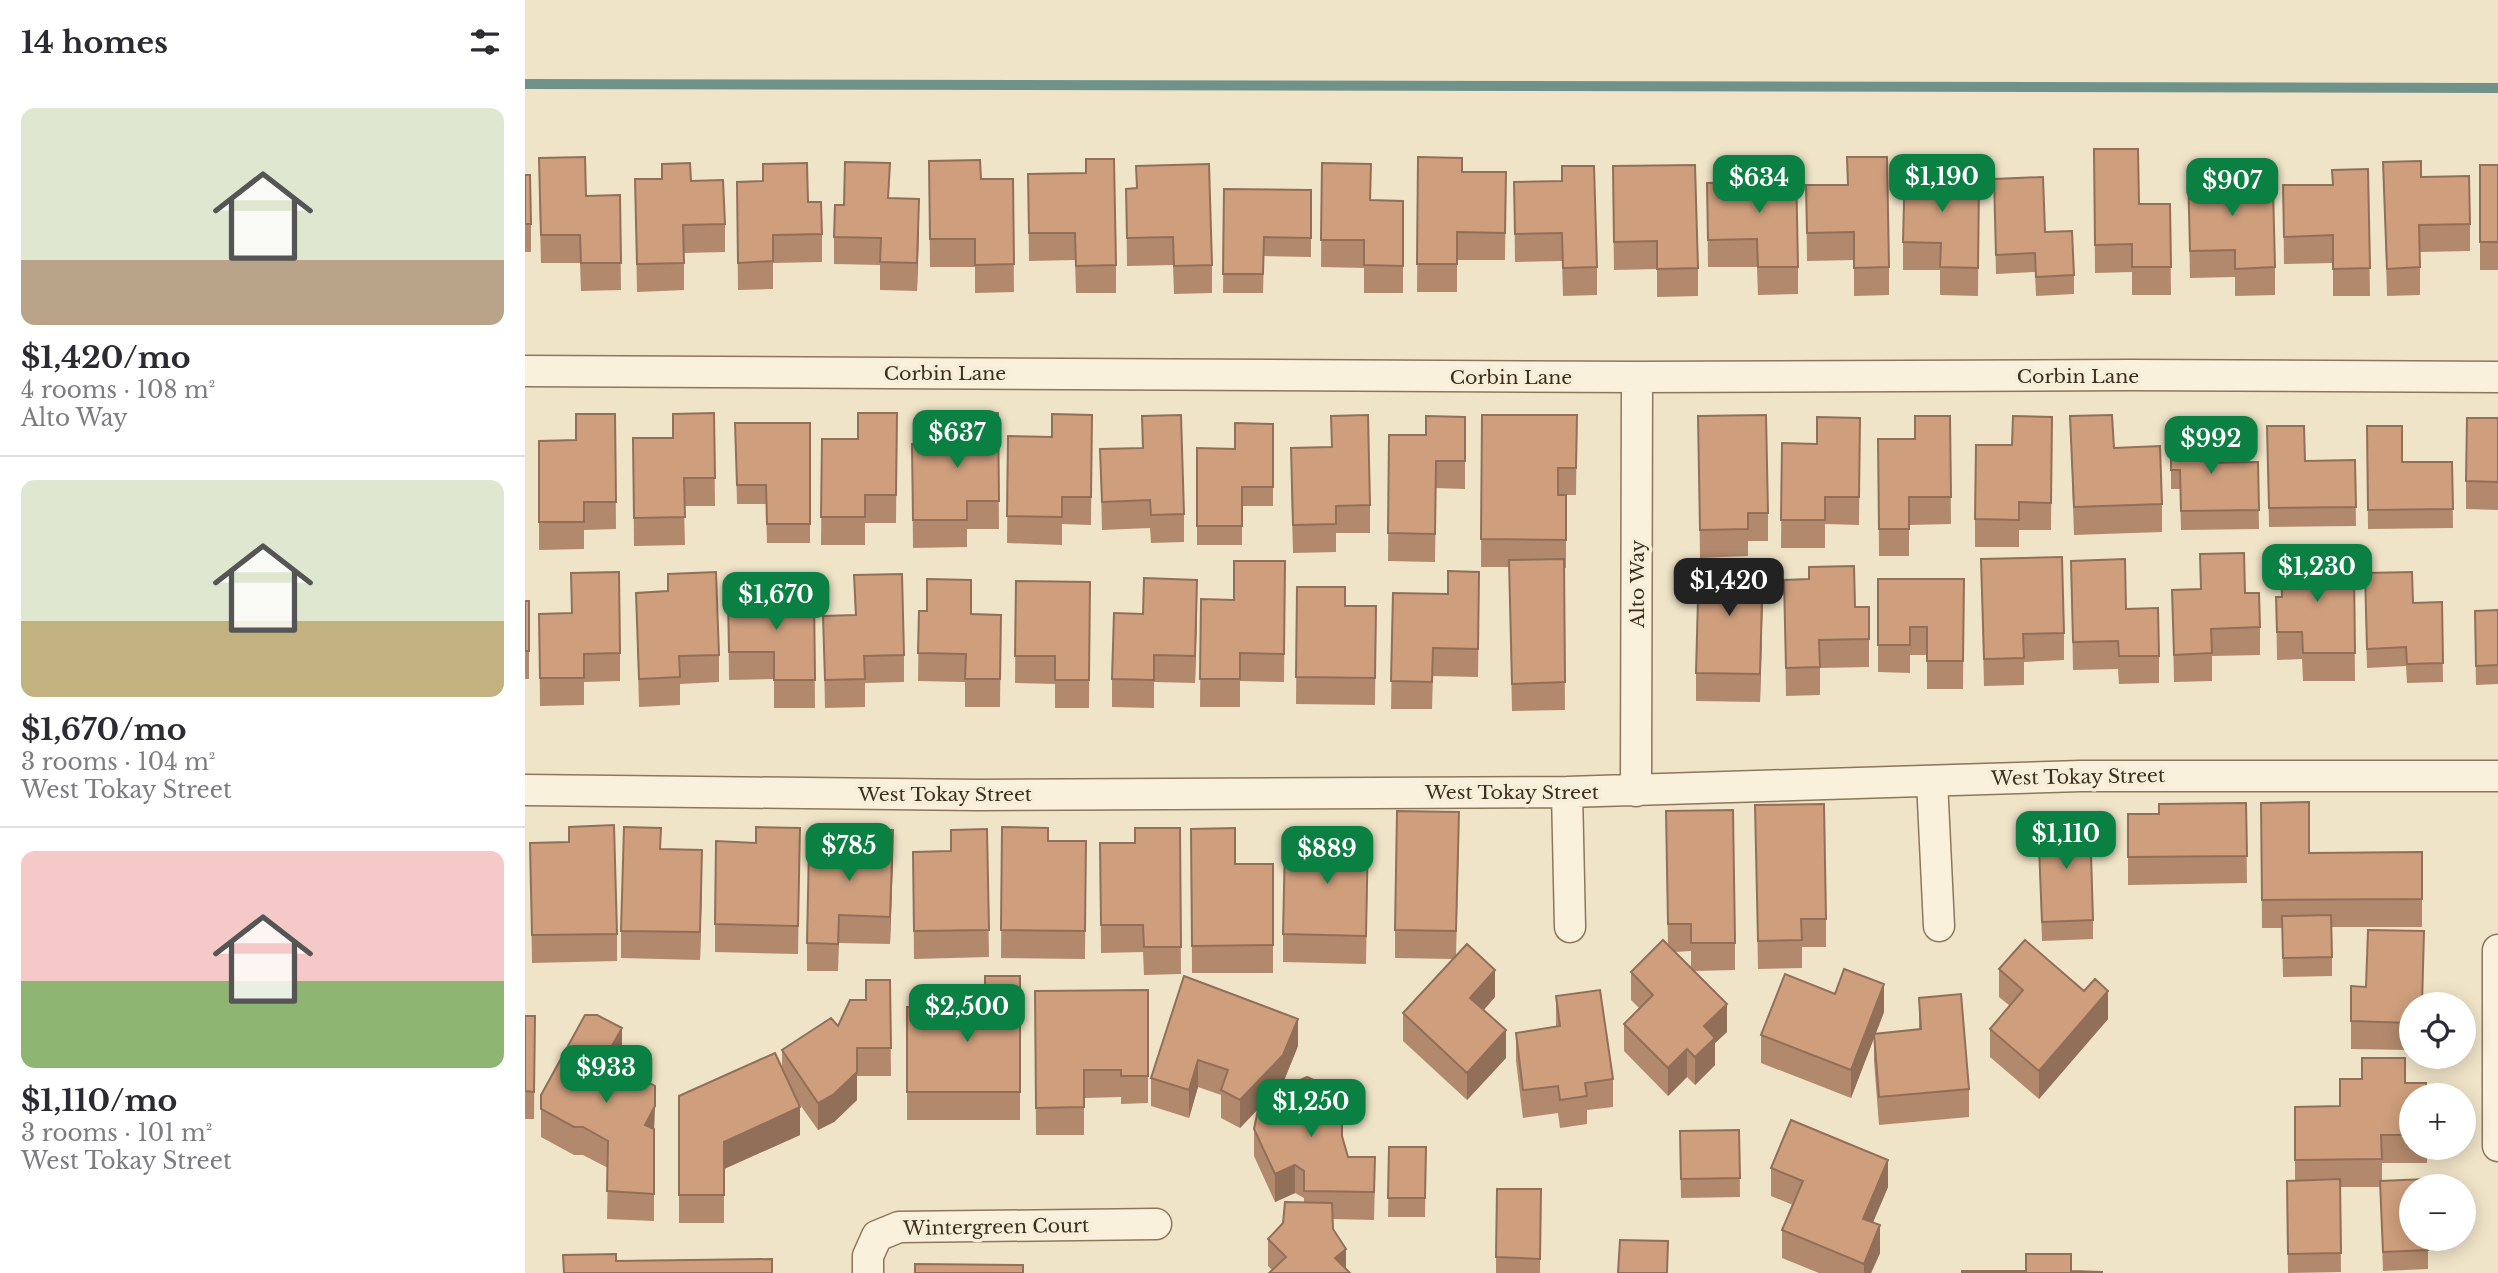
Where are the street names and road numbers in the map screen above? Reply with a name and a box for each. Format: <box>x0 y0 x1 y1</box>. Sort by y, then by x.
street label: Corbin Lane <box>884 362 1006 385</box>
street label: Corbin Lane <box>2017 365 2139 388</box>
street label: Corbin Lane <box>1450 366 1572 389</box>
street label: Alto Way <box>1626 540 1649 629</box>
street label: West Tokay Street <box>1990 764 2166 790</box>
street label: West Tokay Street <box>1424 781 1600 804</box>
street label: West Tokay Street <box>857 783 1033 806</box>
street label: Wintergreen Court <box>902 1214 1090 1240</box>

